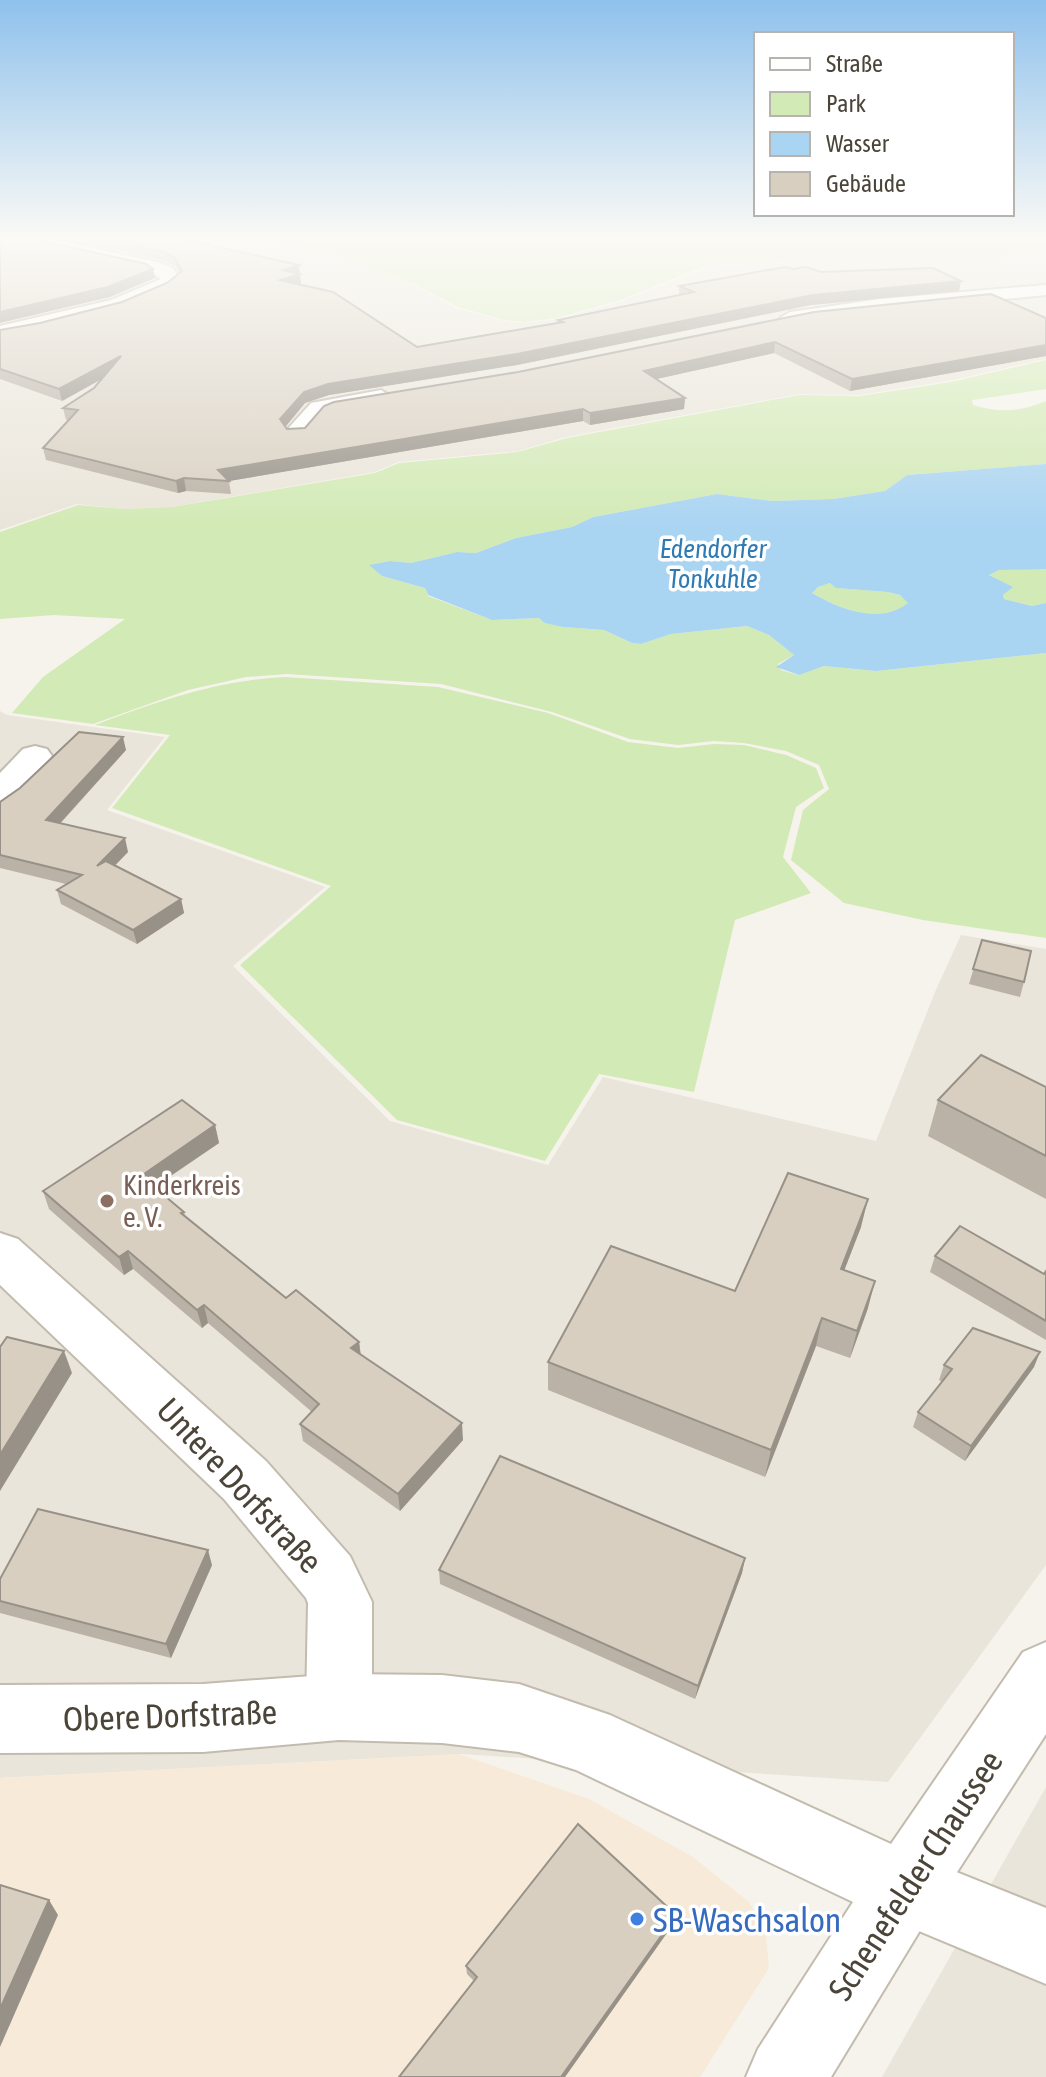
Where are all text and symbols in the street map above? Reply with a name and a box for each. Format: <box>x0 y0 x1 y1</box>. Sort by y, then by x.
legend <box>754 32 1014 216</box>
text: Straße <box>826 50 883 77</box>
text: Park <box>826 90 867 117</box>
text: Wasser <box>826 130 890 157</box>
text: Gebäude <box>826 170 906 197</box>
water label: Edendorfer Tonkuhle <box>660 534 768 594</box>
place label: Kinderkreis e. V. <box>123 1169 241 1233</box>
marker: Kinderkreis e. V. <box>98 1192 116 1210</box>
street label: Untere Dorfstraße <box>149 1390 331 1580</box>
street label: Obere Dorfstraße <box>62 1692 278 1738</box>
street label: Schenefelder Chaussee <box>820 1743 1010 2007</box>
place label: SB-Waschsalon <box>653 1900 841 1939</box>
marker: SB-Waschsalon <box>628 1910 646 1928</box>

